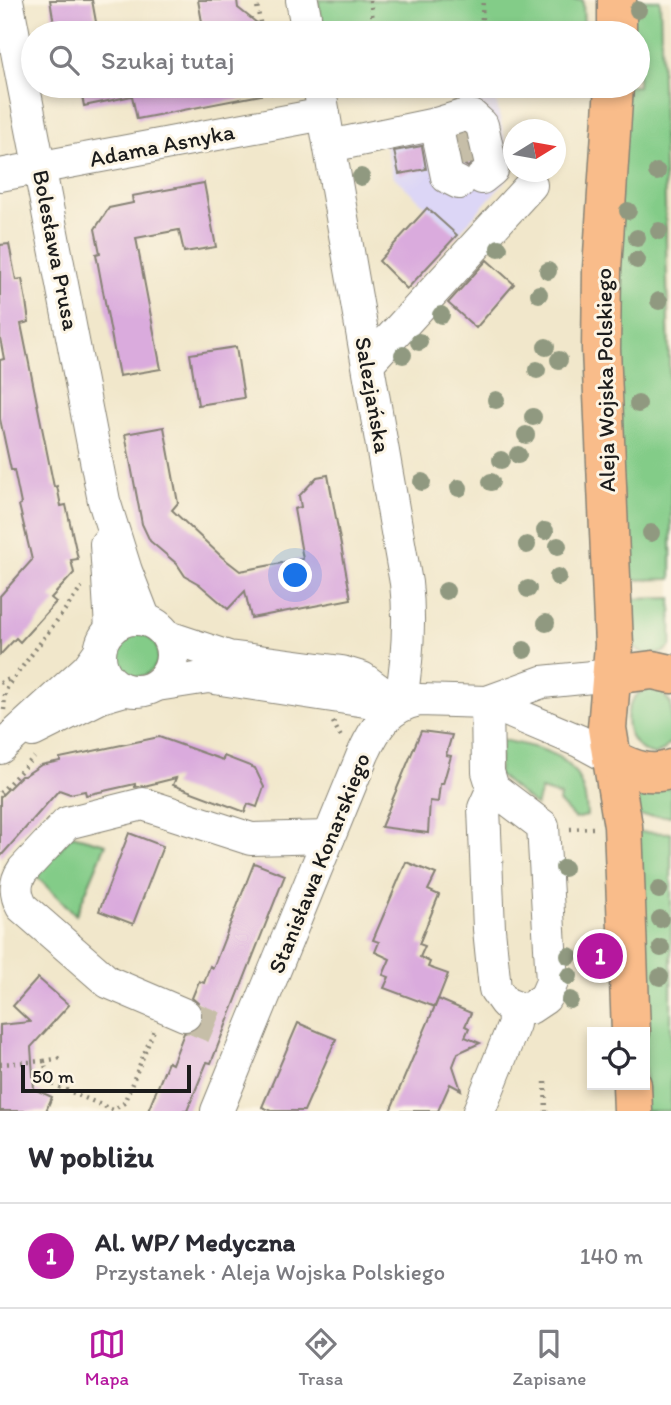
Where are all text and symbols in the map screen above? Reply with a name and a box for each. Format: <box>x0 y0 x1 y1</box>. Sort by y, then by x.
search box <box>21 21 650 98</box>
icon: search <box>45 41 83 79</box>
text: Szukaj tutaj <box>101 44 234 76</box>
street label: Adama Asnyka <box>87 117 237 173</box>
north arrow <box>503 119 566 182</box>
street label: Bolesława Prusa <box>27 168 85 333</box>
street label: Aleja Wojska Polskiego <box>589 268 621 492</box>
street label: Salezjańska <box>349 335 397 455</box>
your location <box>278 558 312 592</box>
street label: Stanisława Konarskiego <box>262 749 376 977</box>
pin: 1 <box>577 930 623 982</box>
map controls <box>587 1027 650 1090</box>
button: locate <box>587 1027 650 1090</box>
scale bar <box>21 1062 191 1094</box>
text: 50 m <box>32 1065 74 1088</box>
text: W pobliżu <box>28 1138 154 1175</box>
text: Al. WP/ Medyczna <box>95 1226 295 1258</box>
text: 1 <box>46 1242 56 1270</box>
text: 140 m <box>580 1242 643 1270</box>
text: Przystanek · Aleja Wojska Polskiego <box>95 1258 445 1286</box>
tab: Mapa <box>85 1325 129 1390</box>
tab: Trasa <box>298 1325 343 1390</box>
tab: Zapisane <box>512 1325 586 1390</box>

